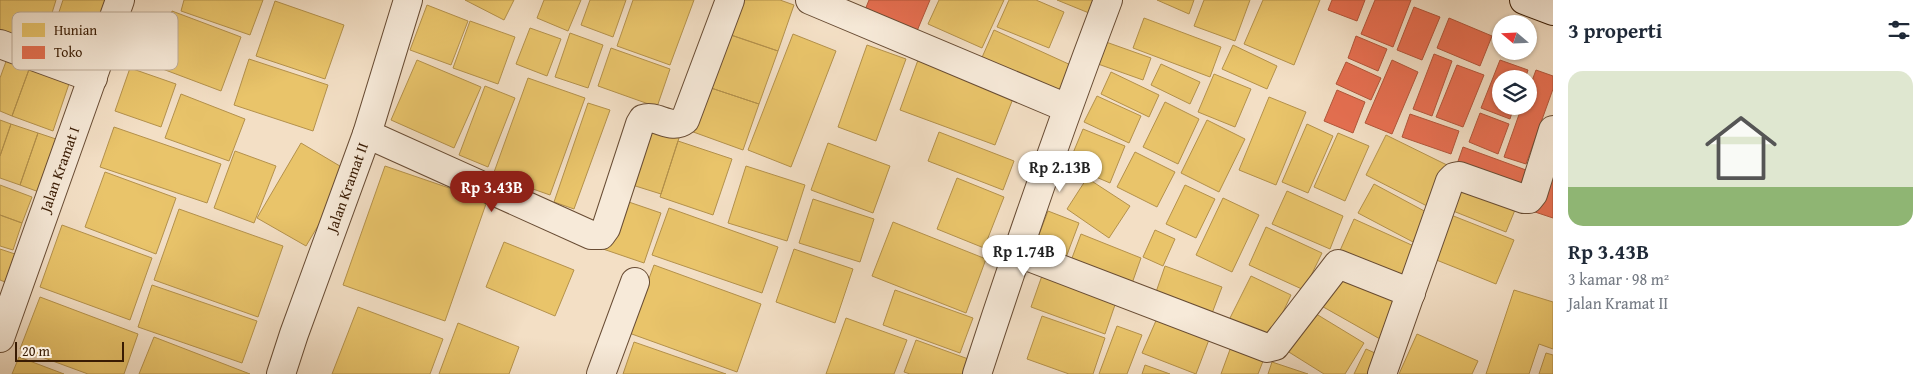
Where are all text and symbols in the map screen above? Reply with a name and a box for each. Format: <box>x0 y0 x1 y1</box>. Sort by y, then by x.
legend <box>12 12 178 70</box>
north arrow <box>1492 15 1538 60</box>
map controls <box>1492 15 1537 115</box>
text: 3 properti <box>1568 15 1662 46</box>
icon: filters <box>1885 16 1913 44</box>
text: Hunian <box>54 20 97 40</box>
text: Toko <box>54 42 82 62</box>
button: layers <box>1492 70 1537 115</box>
icon: home <box>1696 103 1786 193</box>
street label: Jalan Kramat I <box>34 123 84 217</box>
street label: Jalan Kramat II <box>320 140 373 237</box>
pin: Rp 2.13B <box>1008 150 1112 193</box>
text: Rp 2.13B <box>1029 155 1091 179</box>
pin: Rp 3.43B <box>440 170 544 213</box>
text: Rp 3.43B <box>461 175 523 199</box>
pin: Rp 1.74B <box>972 234 1076 277</box>
text: Rp 3.43B <box>1568 236 1649 267</box>
text: Rp 1.74B <box>993 239 1055 263</box>
text: 3 kamar · 98 m² <box>1568 267 1669 291</box>
text: Jalan Kramat II <box>1568 291 1668 315</box>
scale bar <box>15 339 124 362</box>
text: 20 m <box>22 341 50 361</box>

